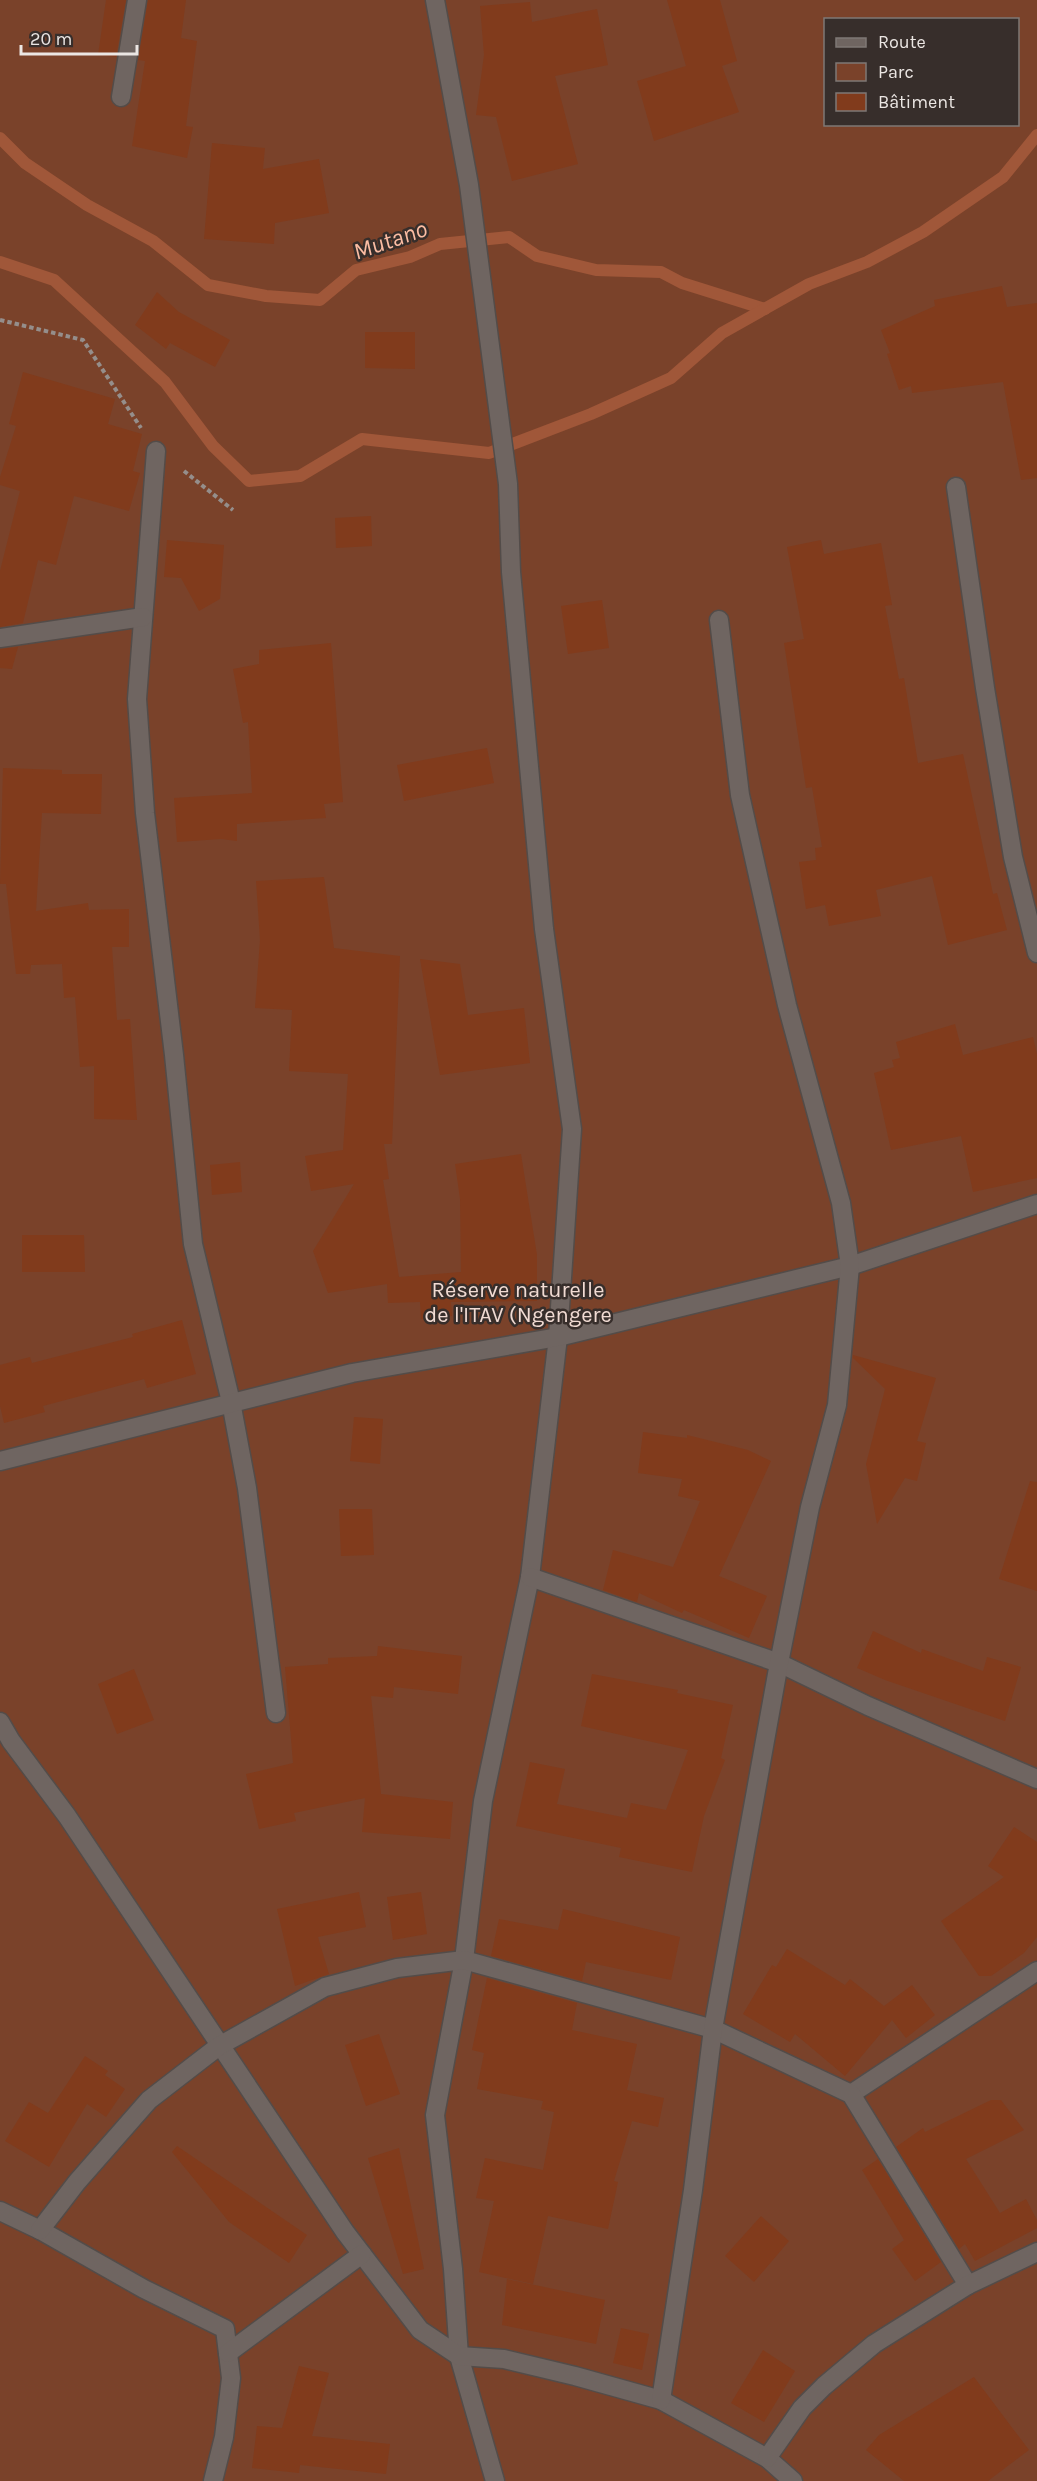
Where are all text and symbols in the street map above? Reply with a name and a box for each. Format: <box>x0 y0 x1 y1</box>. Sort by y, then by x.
scale bar <box>21 18 136 56</box>
legend <box>824 18 1019 126</box>
text: 20 m <box>30 28 72 50</box>
text: Route <box>878 31 926 53</box>
text: Parc <box>878 61 914 83</box>
text: Bâtiment <box>878 91 955 113</box>
water label: Mutano <box>349 214 431 266</box>
park label: Réserve naturelle de l'ITAV (Ngengere <box>424 1277 612 1328</box>

